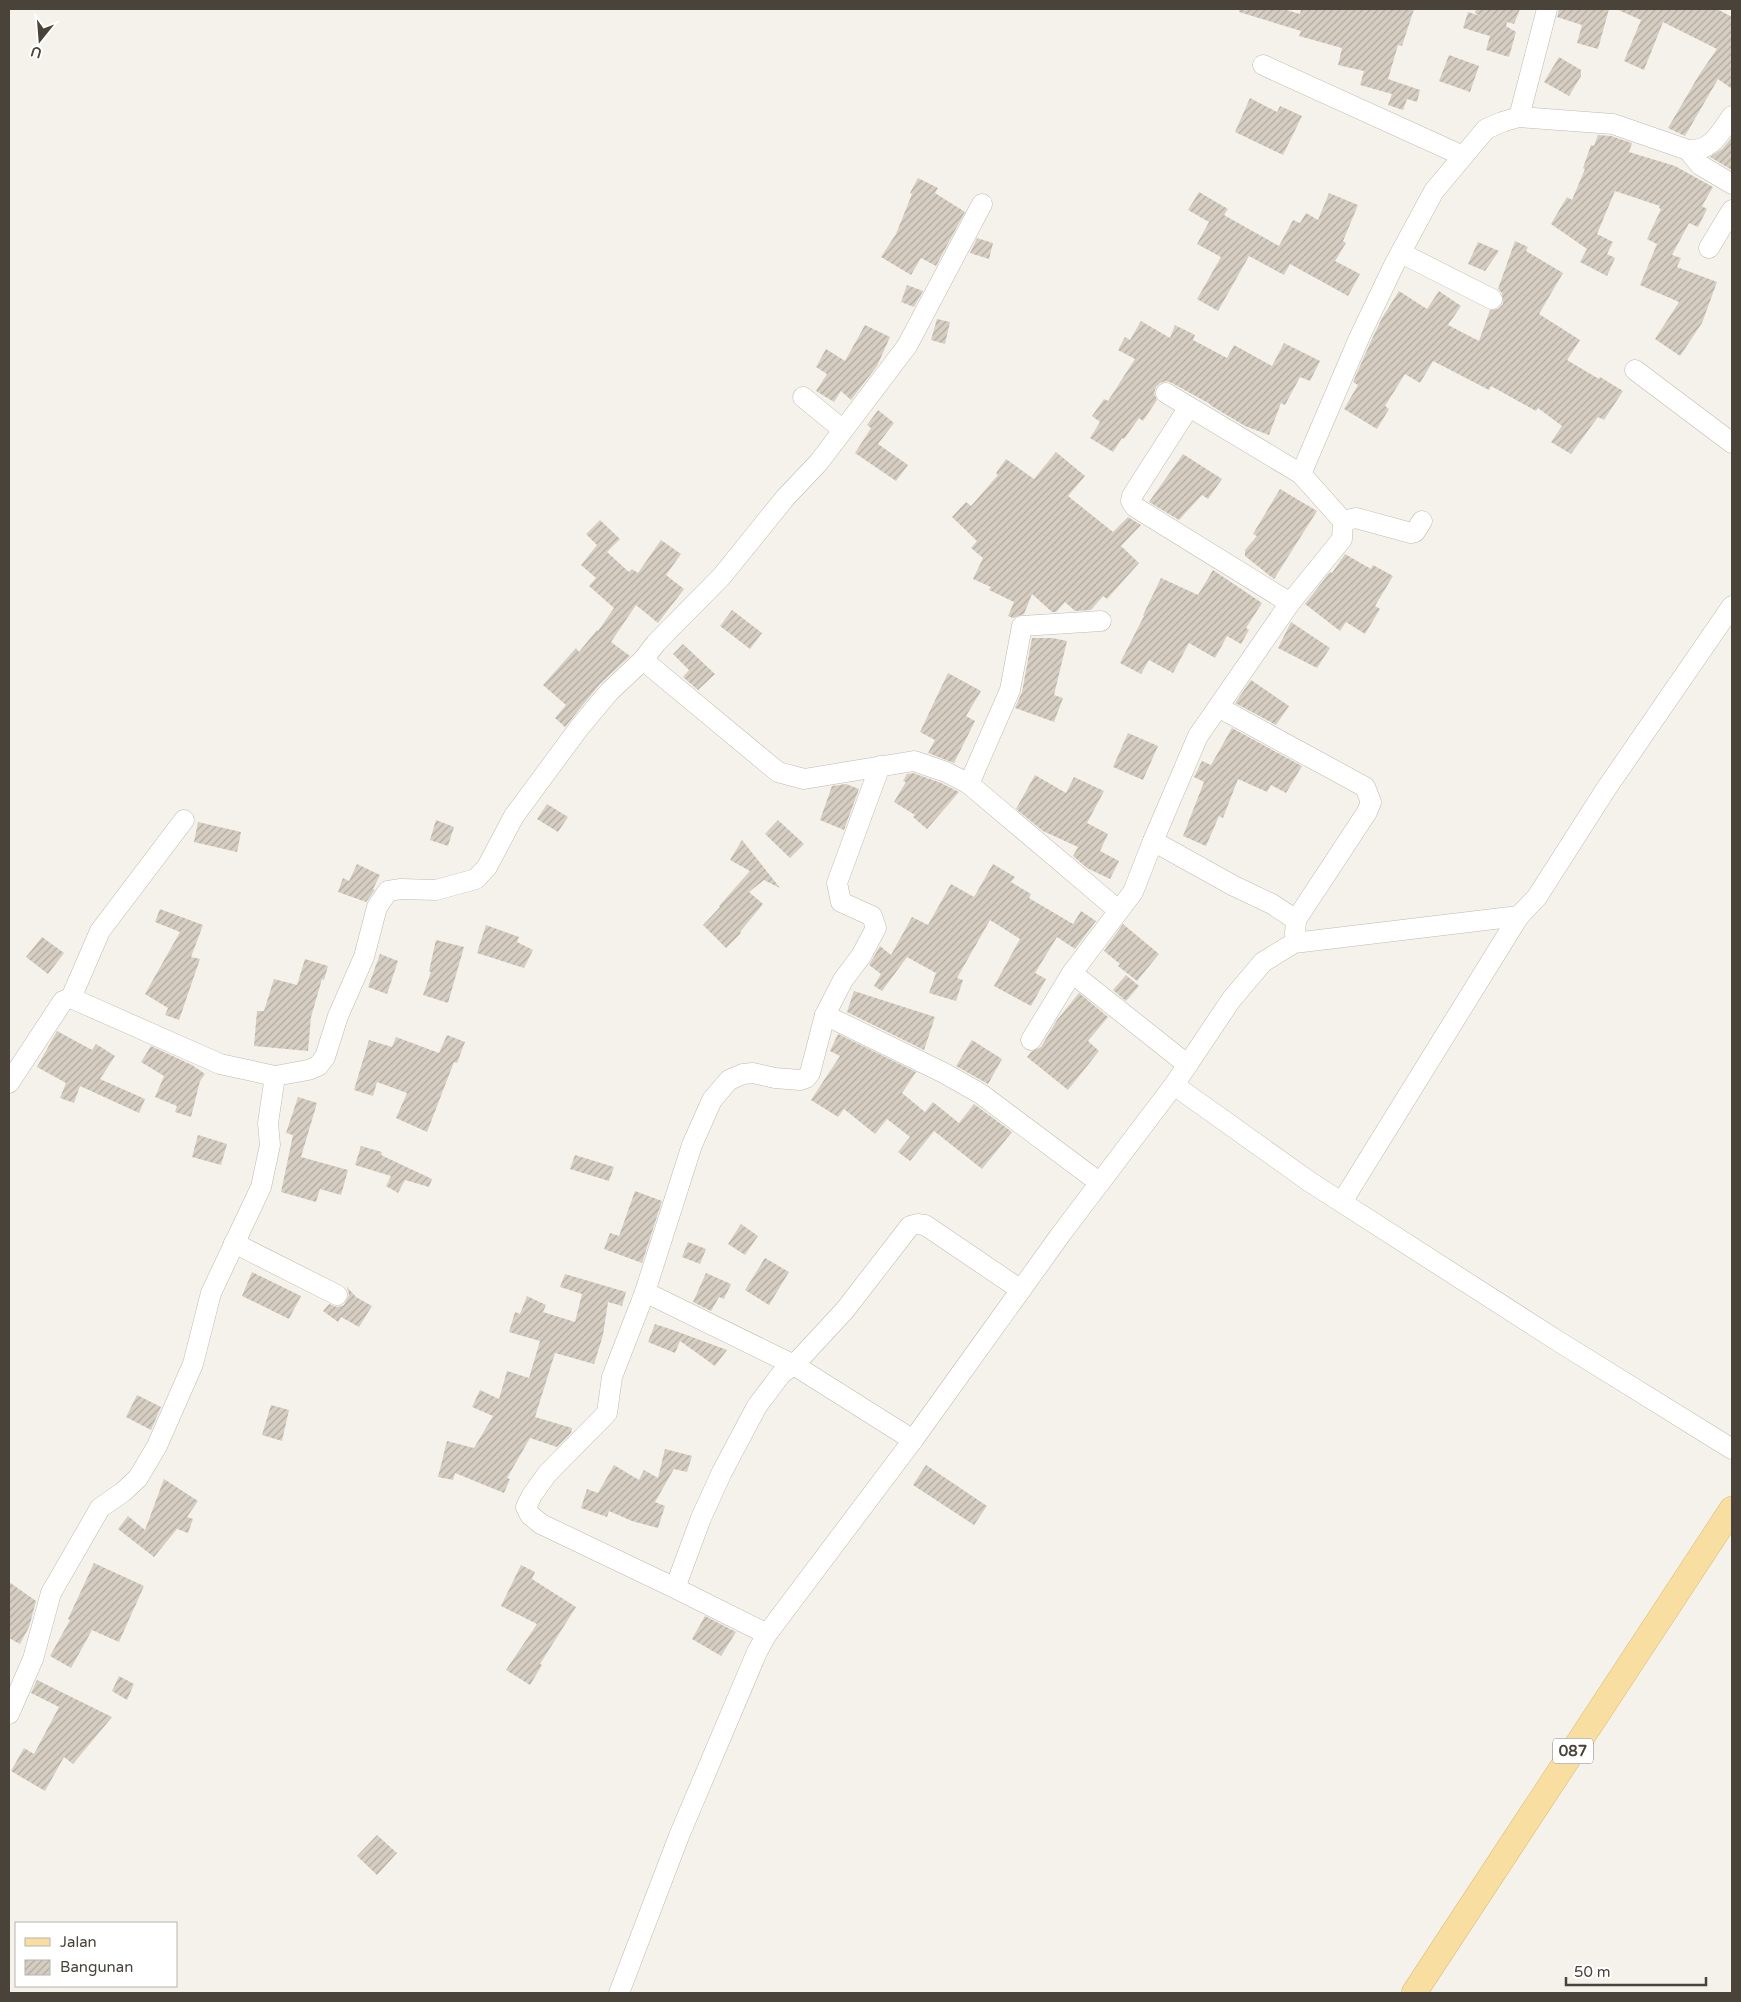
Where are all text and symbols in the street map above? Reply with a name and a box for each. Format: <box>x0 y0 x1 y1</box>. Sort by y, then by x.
north arrow <box>15 15 65 65</box>
text: U <box>29 42 44 62</box>
road number: 087 <box>1553 1738 1593 1764</box>
legend <box>15 1922 178 1987</box>
text: Jalan <box>60 1933 97 1951</box>
scale bar <box>1566 1954 1706 1986</box>
text: Bangunan <box>60 1958 133 1976</box>
text: 50 m <box>1574 1963 1611 1981</box>

